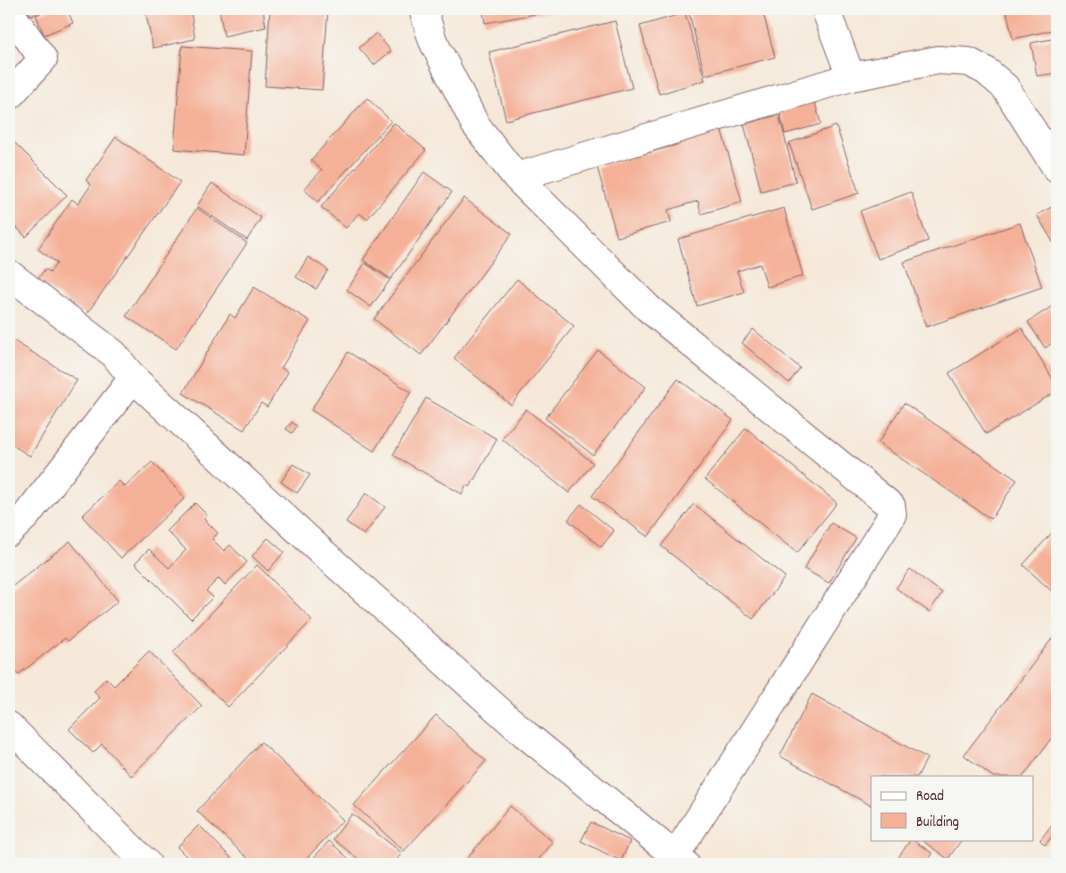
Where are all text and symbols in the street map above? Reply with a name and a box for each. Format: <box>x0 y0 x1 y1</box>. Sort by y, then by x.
legend <box>871 776 1034 840</box>
text: Road <box>916 786 944 808</box>
text: Building <box>916 812 959 834</box>

